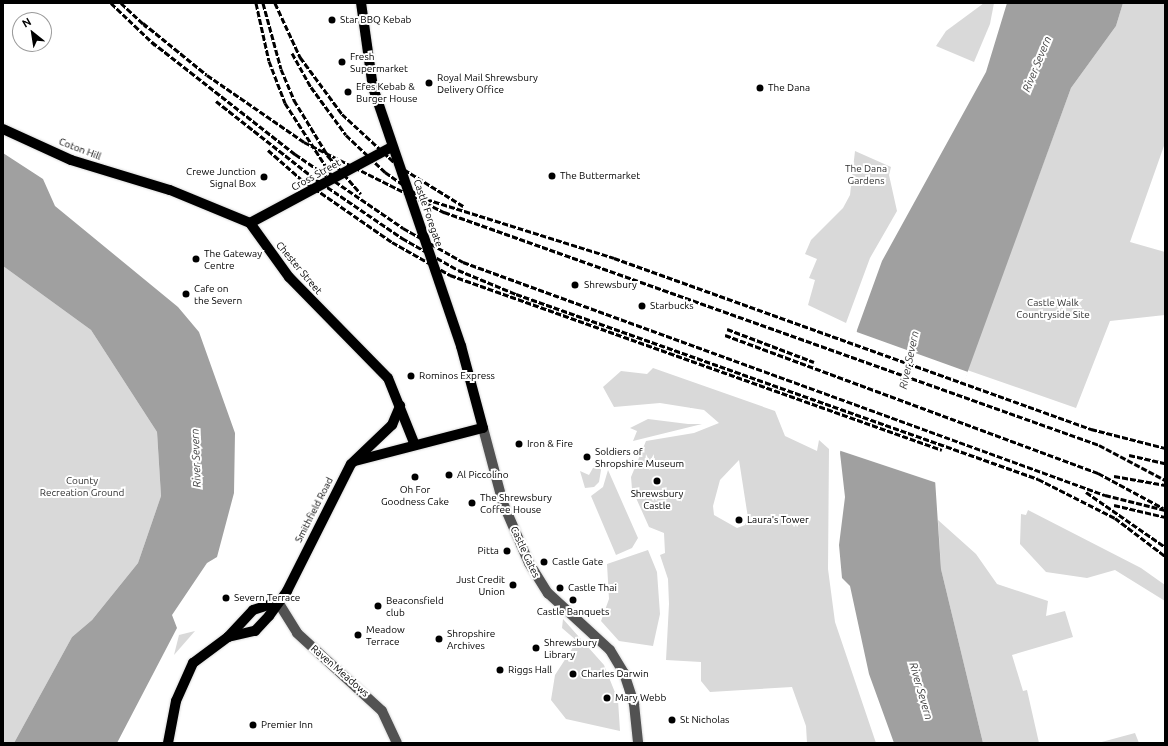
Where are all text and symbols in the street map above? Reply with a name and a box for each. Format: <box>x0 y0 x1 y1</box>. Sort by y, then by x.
north arrow <box>12 12 52 52</box>
place label: Star BBQ Kebab <box>340 14 411 26</box>
text: N <box>20 15 33 30</box>
marker: Star BBQ Kebab <box>327 15 337 25</box>
water label: River Severn <box>1020 34 1054 94</box>
place label: Fresh Supermarket <box>350 50 408 74</box>
marker: Fresh Supermarket <box>337 57 347 67</box>
place label: Royal Mail Shrewsbury Delivery Office <box>437 71 538 94</box>
marker: Royal Mail Shrewsbury Delivery Office <box>424 78 434 88</box>
place label: Efes Kebab & Burger House <box>356 80 418 104</box>
place label: The Dana <box>768 82 810 94</box>
marker: The Dana <box>755 83 765 93</box>
marker: Efes Kebab & Burger House <box>343 87 353 97</box>
street label: Coton Hill <box>57 135 103 163</box>
street label: Cross Street <box>289 157 343 193</box>
park label: The Dana Gardens <box>845 162 887 186</box>
place label: Crewe Junction Signal Box <box>186 165 256 188</box>
place label: The Buttermarket <box>560 170 640 182</box>
marker: The Buttermarket <box>547 171 557 181</box>
marker: Crewe Junction Signal Box <box>259 172 269 182</box>
street label: Castle Foregate <box>411 178 445 248</box>
street label: Chester Street <box>273 239 325 297</box>
place label: The Gateway Centre <box>204 247 262 270</box>
marker: The Gateway Centre <box>191 254 201 264</box>
marker: Shrewsbury <box>569 279 581 291</box>
place label: Shrewsbury <box>584 279 637 291</box>
place label: Cafe on the Severn <box>194 282 242 306</box>
marker: Cafe on the Severn <box>181 289 191 299</box>
park label: Castle Walk Countryside Site <box>1016 296 1090 320</box>
place label: Starbucks <box>650 300 694 312</box>
marker: Starbucks <box>637 301 647 311</box>
water label: River Severn <box>896 330 922 390</box>
place label: Rominos Express <box>419 370 495 382</box>
marker: Rominos Express <box>406 371 416 381</box>
water label: River Severn <box>188 428 204 488</box>
place label: Iron & Fire <box>527 438 573 450</box>
marker: Iron & Fire <box>514 439 524 449</box>
place label: Soldiers of Shropshire Museum <box>595 445 684 468</box>
marker: Soldiers of Shropshire Museum <box>582 452 592 462</box>
place label: Al Piccolino <box>457 469 509 481</box>
marker: Al Piccolino <box>444 470 454 480</box>
marker: Oh For Goodness Cake <box>410 472 420 482</box>
park label: County Recreation Ground <box>40 474 124 498</box>
street label: Smithfield Road <box>292 475 336 545</box>
marker: Shrewsbury Castle <box>652 476 662 486</box>
place label: Oh For Goodness Cake <box>381 483 449 506</box>
place label: Shrewsbury Castle <box>631 487 683 510</box>
place label: The Shrewsbury Coffee House <box>480 491 552 514</box>
marker: The Shrewsbury Coffee House <box>467 498 477 508</box>
place label: Laura's Tower <box>747 514 809 526</box>
marker: Laura's Tower <box>734 515 744 525</box>
street label: Castle Gates <box>508 524 542 580</box>
place label: Pitta <box>478 545 499 557</box>
marker: Pitta <box>502 546 512 556</box>
place label: Castle Gate <box>552 556 603 568</box>
marker: Castle Gate <box>539 557 549 567</box>
place label: Just Credit Union <box>456 573 505 596</box>
marker: Just Credit Union <box>508 580 518 590</box>
place label: Castle Thai <box>568 582 617 594</box>
marker: Castle Thai <box>555 583 565 593</box>
place label: Severn Terrace <box>234 592 300 604</box>
marker: Severn Terrace <box>221 593 231 603</box>
place label: Beaconsfield club <box>386 594 444 618</box>
marker: Castle Banquets <box>568 595 578 605</box>
marker: Beaconsfield club <box>373 601 383 611</box>
place label: Castle Banquets <box>537 606 609 618</box>
place label: Meadow Terrace <box>366 623 405 646</box>
place label: Shropshire Archives <box>447 627 495 650</box>
marker: Meadow Terrace <box>353 630 363 640</box>
marker: Shropshire Archives <box>434 634 444 644</box>
place label: Shrewsbury Library <box>544 636 597 660</box>
street label: Raven Meadows <box>309 643 371 699</box>
marker: Shrewsbury Library <box>531 643 541 653</box>
water label: River Severn <box>906 661 936 721</box>
place label: Riggs Hall <box>508 664 552 676</box>
marker: Riggs Hall <box>495 665 505 675</box>
place label: Charles Darwin <box>581 668 649 680</box>
marker: Charles Darwin <box>568 669 578 679</box>
place label: Mary Webb <box>615 692 666 704</box>
marker: Mary Webb <box>602 693 612 703</box>
place label: St Nicholas <box>680 714 729 726</box>
marker: St Nicholas <box>667 715 677 725</box>
place label: Premier Inn <box>261 719 313 731</box>
marker: Premier Inn <box>248 720 258 730</box>

